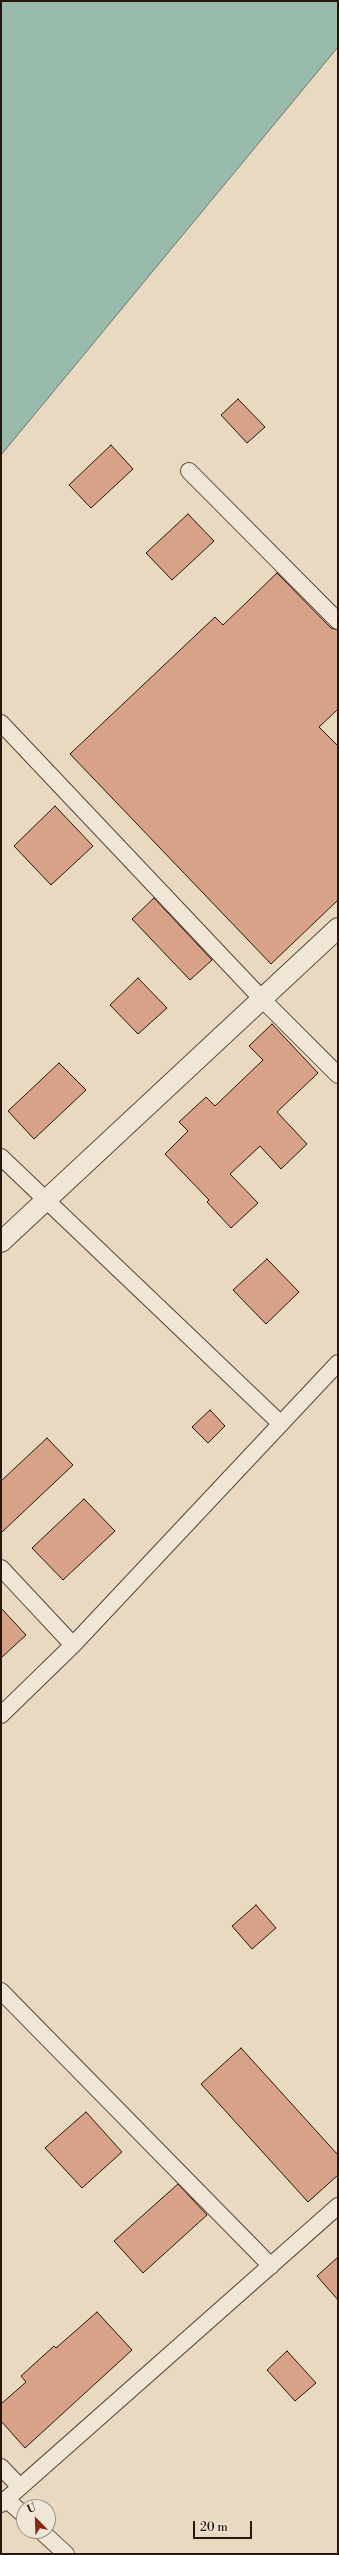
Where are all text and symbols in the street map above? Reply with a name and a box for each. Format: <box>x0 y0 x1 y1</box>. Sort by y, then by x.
north arrow <box>16 2499 56 2539</box>
text: U <box>25 2501 38 2517</box>
scale bar <box>195 2513 254 2539</box>
text: 20 m <box>200 2520 228 2535</box>

